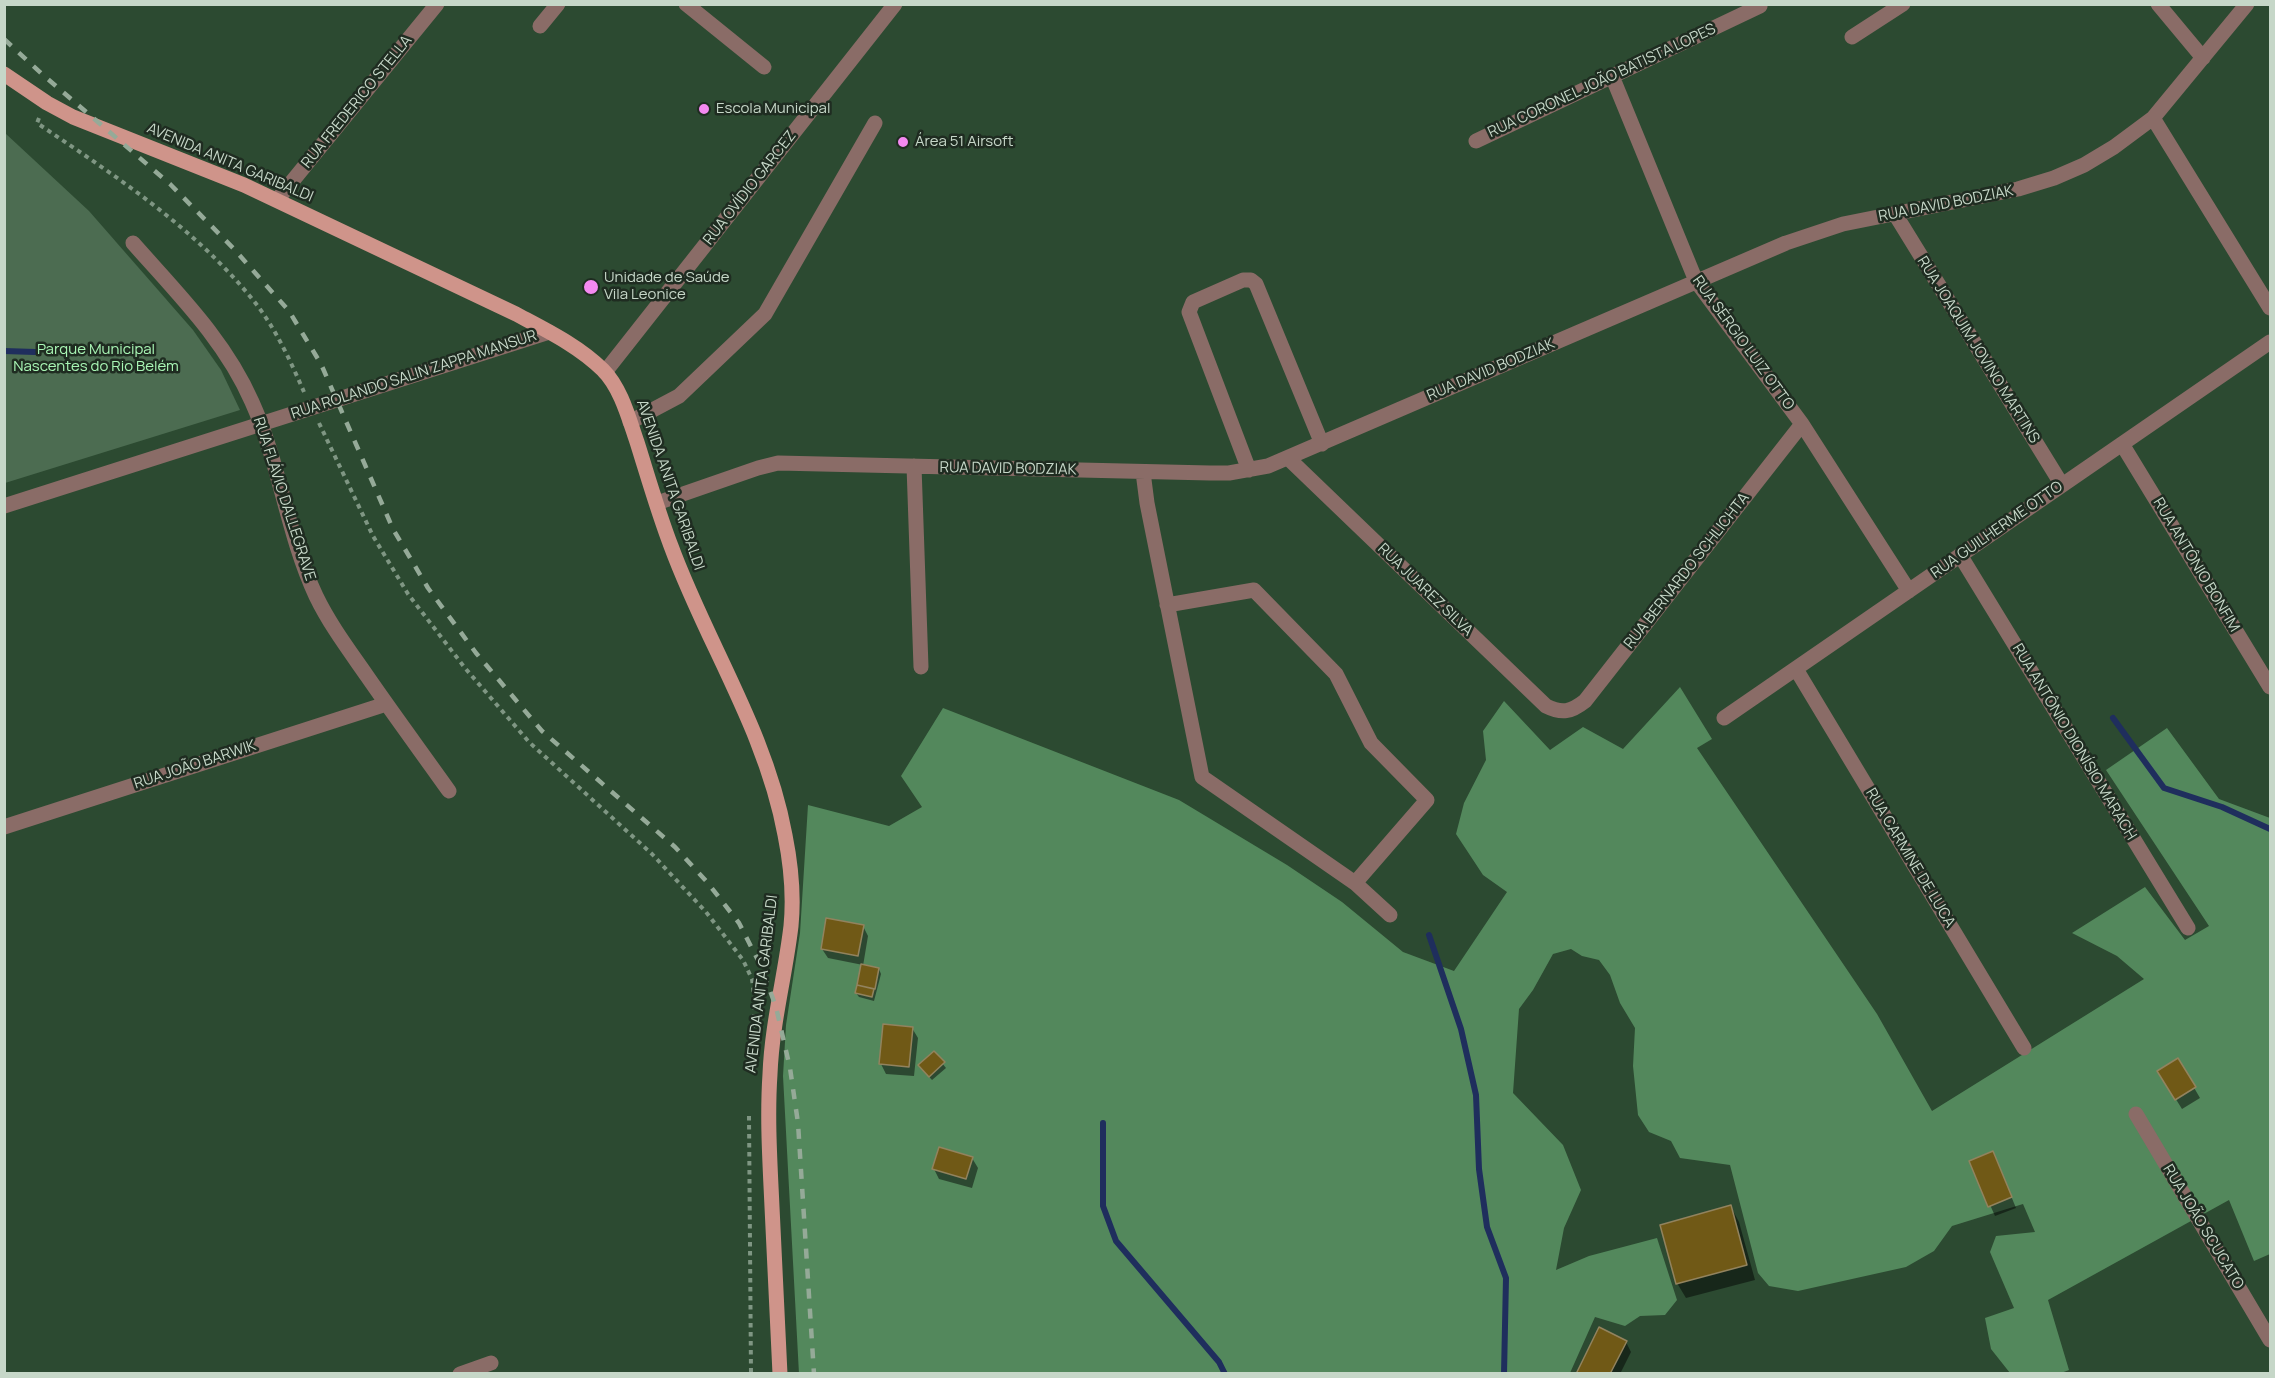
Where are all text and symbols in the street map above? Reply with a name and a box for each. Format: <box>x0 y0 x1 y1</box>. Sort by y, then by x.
street label: RUA CORONEL JOÃO BATISTA LOPES <box>1485 20 1719 142</box>
street label: RUA FREDERICO STELLA <box>298 32 416 172</box>
place label: Escola Municipal <box>716 100 830 118</box>
marker: Escola Municipal <box>697 102 711 116</box>
street label: AVENIDA ANITA GARIBALDI <box>144 120 316 206</box>
street label: RUA OVÍDIO GARCEZ <box>700 127 800 249</box>
place label: Área 51 Airsoft <box>915 133 1013 151</box>
marker: Área 51 Airsoft <box>896 135 910 149</box>
street label: RUA DAVID BODZIAK <box>1877 182 2015 226</box>
street label: RUA JOAQUIM JOVINO MARTINS <box>1913 253 2043 447</box>
place label: Unidade de Saúde Vila Leonice <box>604 269 730 304</box>
street label: RUA SÉRGIO LUIZ OTTO <box>1688 272 1798 414</box>
marker: Unidade de Saúde Vila Leonice <box>582 278 600 296</box>
street label: RUA ROLANDO SALIN ZAPPA MANSUR <box>289 327 539 423</box>
street label: RUA DAVID BODZIAK <box>1424 335 1558 405</box>
park label: Parque Municipal Nascentes do Rio Belém <box>13 341 179 376</box>
street label: AVENIDA ANITA GARIBALDI <box>632 397 708 573</box>
street label: RUA FLÁVIO DALLEGRAVE <box>249 415 319 583</box>
street label: RUA DAVID BODZIAK <box>939 459 1077 479</box>
street label: RUA GUILHERME OTTO <box>1928 478 2066 582</box>
street label: RUA BERNARDO SCHLICHTA <box>1621 489 1753 653</box>
street label: RUA ANTÔNIO BONFIM <box>2149 495 2243 635</box>
street label: RUA JUAREZ SILVA <box>1374 540 1476 640</box>
street label: RUA ANTÔNIO DIONÍSIO MARACH <box>2008 641 2140 843</box>
street label: RUA JOÃO BARWIK <box>132 737 258 793</box>
street label: RUA CARMINE DE LUCA <box>1861 785 1959 931</box>
street label: AVENIDA ANITA GARIBALDI <box>742 894 782 1074</box>
street label: RUA JOÃO SCUCATO <box>2159 1162 2247 1292</box>

